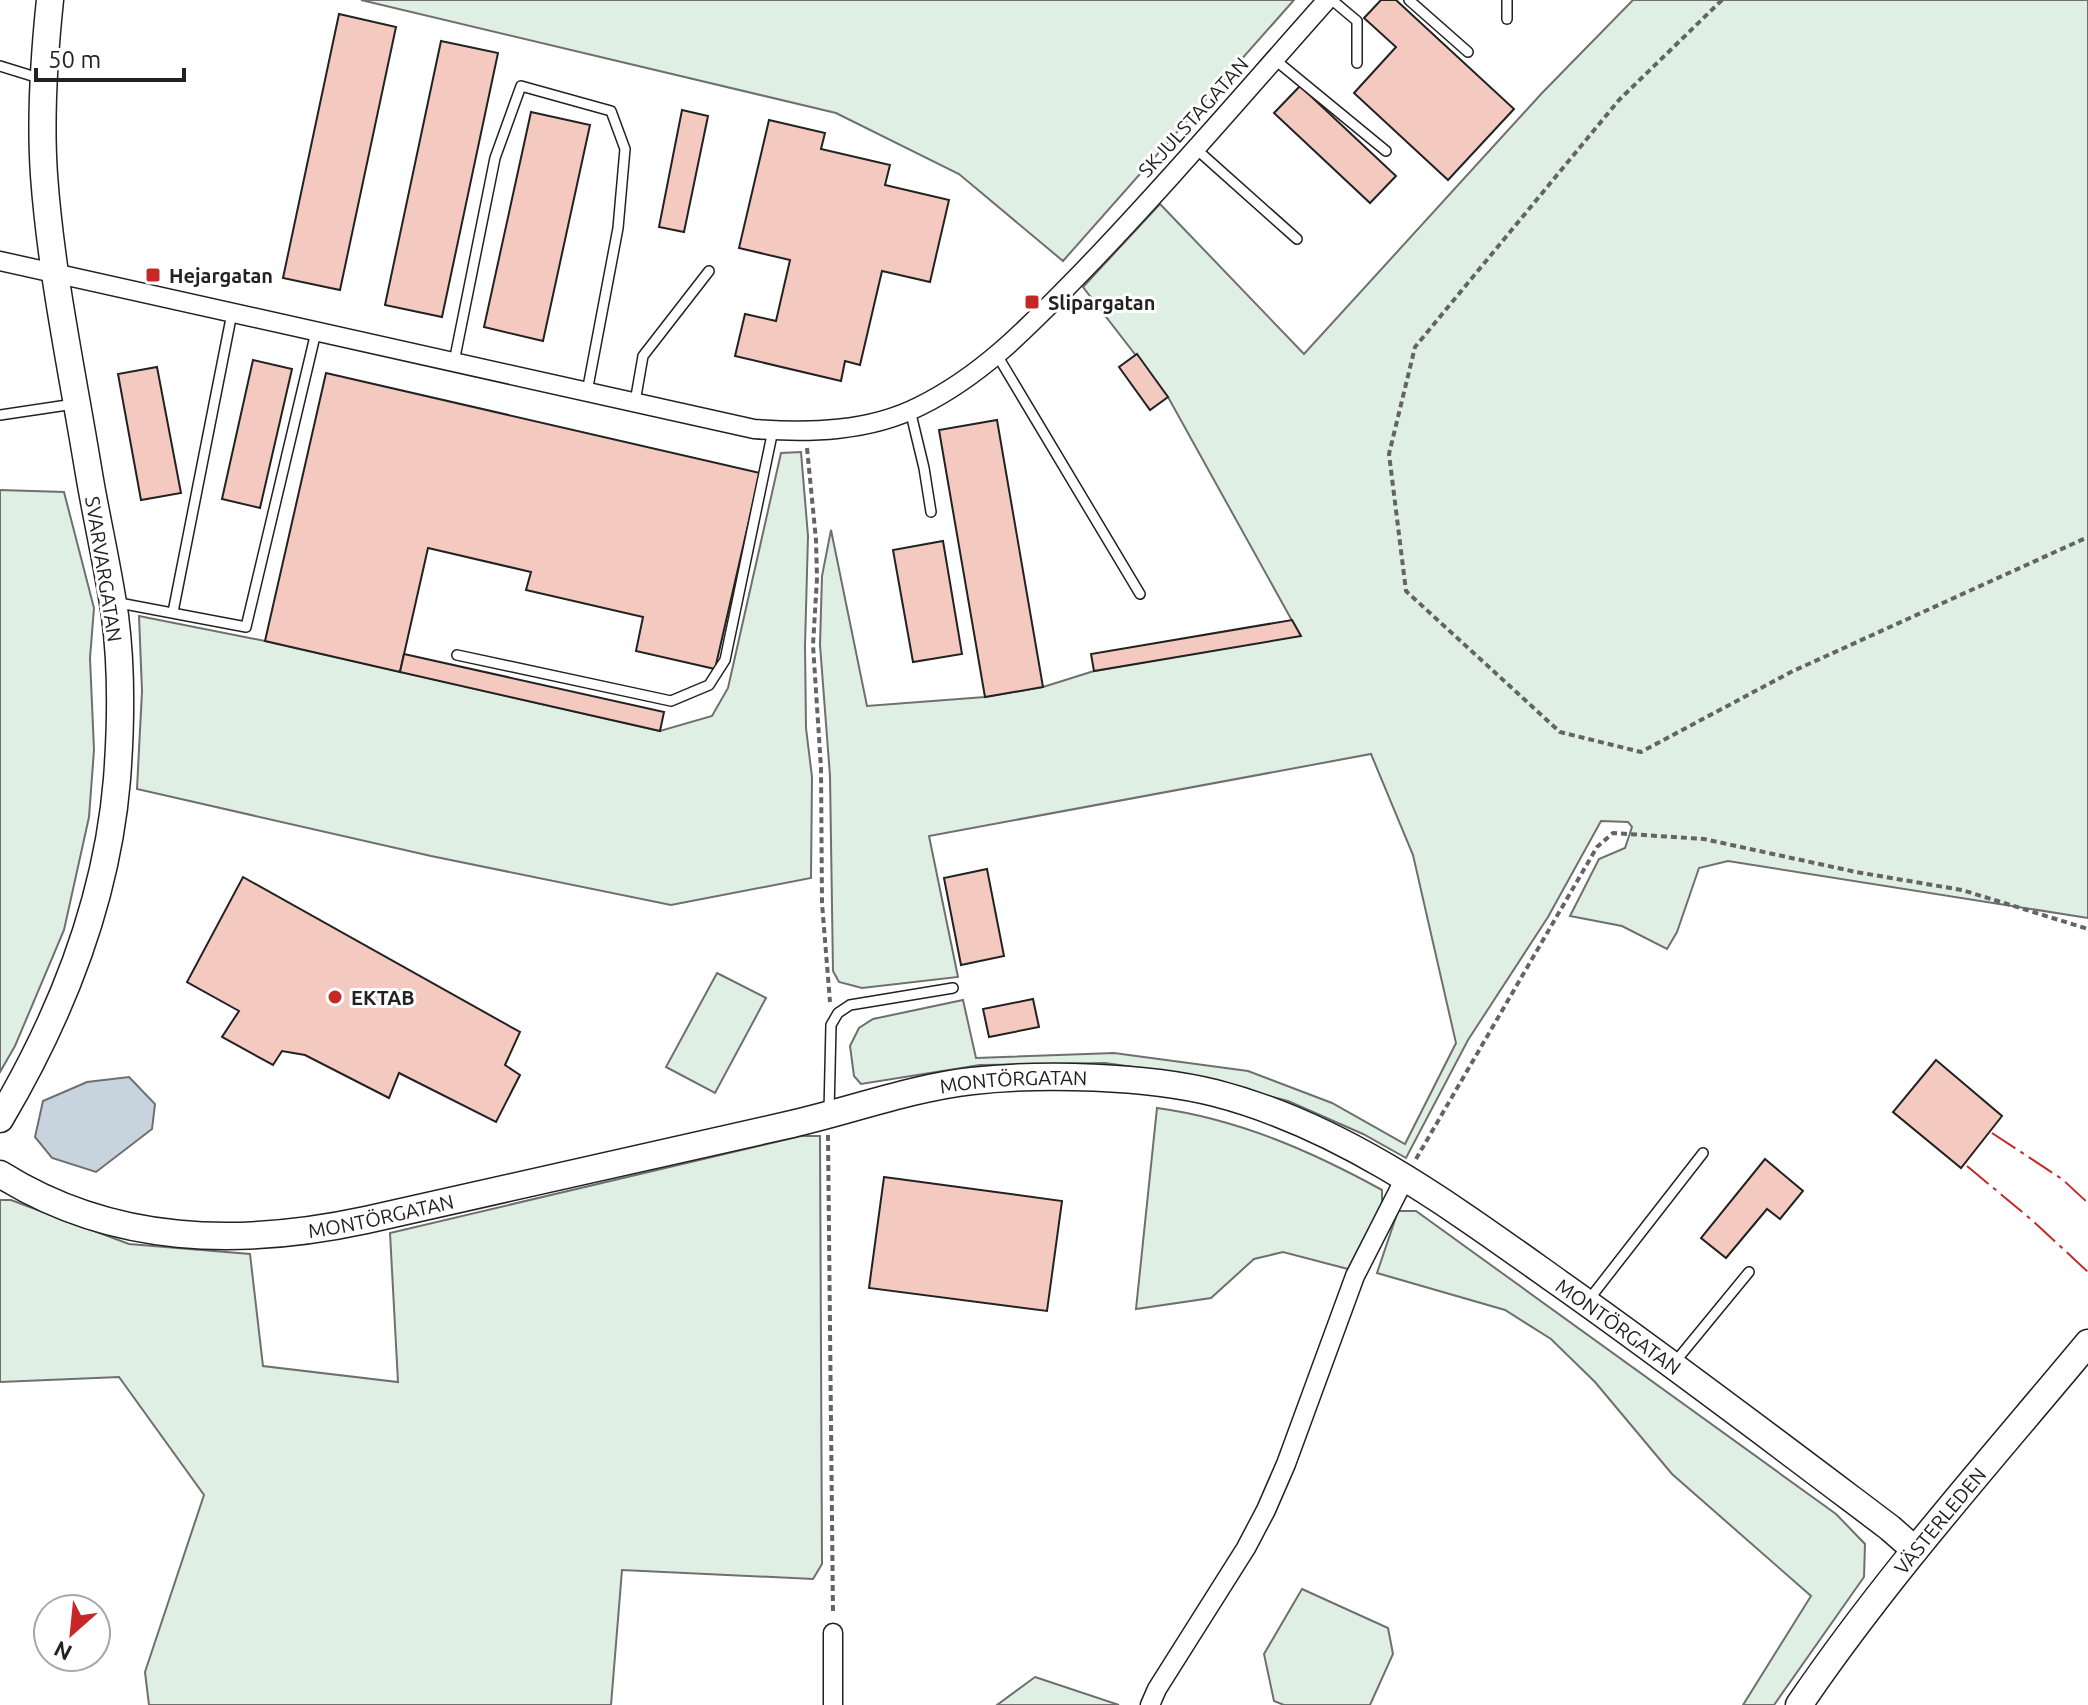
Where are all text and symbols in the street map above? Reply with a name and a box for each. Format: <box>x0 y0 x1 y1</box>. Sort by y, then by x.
scale bar <box>36 32 184 82</box>
text: 50 m <box>48 46 101 73</box>
street label: SKJULSTAGATAN <box>1133 53 1253 181</box>
place label: Hejargatan <box>169 264 273 287</box>
marker: Hejargatan <box>144 266 162 284</box>
place label: Slipargatan <box>1048 291 1155 314</box>
marker: Slipargatan <box>1023 293 1041 311</box>
street label: SVARVARGATAN <box>81 495 127 643</box>
place label: EKTAB <box>351 986 414 1009</box>
marker: EKTAB <box>326 988 344 1006</box>
street label: MONTÖRGATAN <box>938 1065 1088 1097</box>
street label: MONTÖRGATAN <box>306 1189 456 1242</box>
street label: MONTÖRGATAN <box>1552 1273 1686 1379</box>
street label: VÄSTERLEDEN <box>1889 1462 1990 1579</box>
north arrow <box>32 1593 112 1673</box>
text: N <box>50 1636 76 1666</box>

